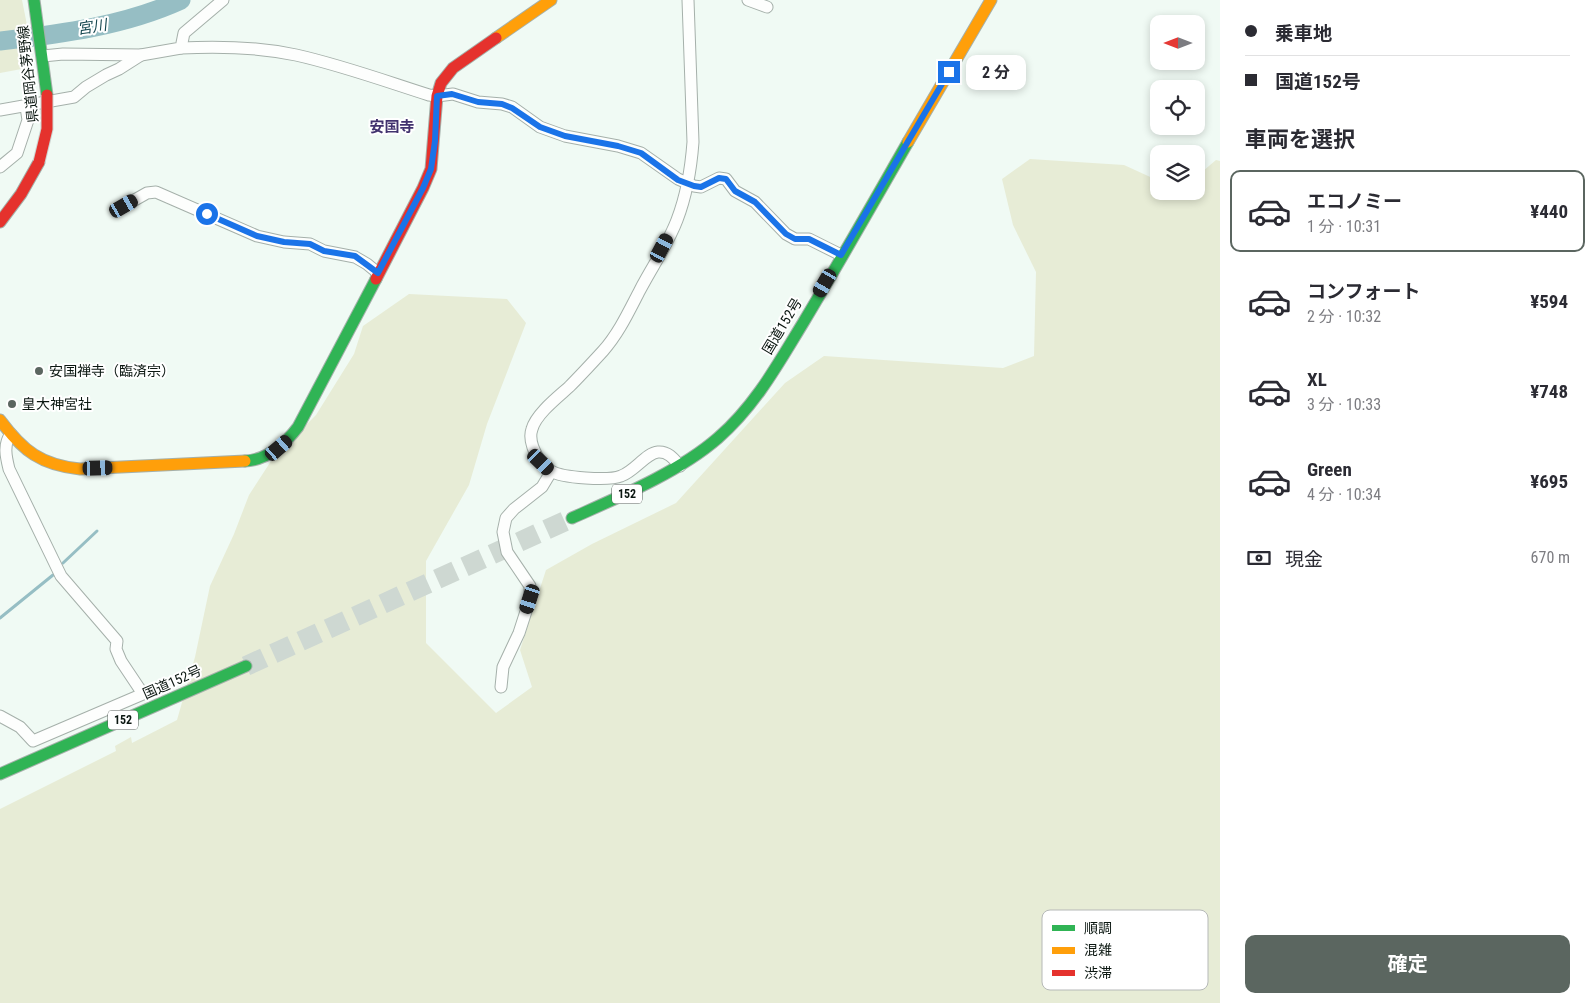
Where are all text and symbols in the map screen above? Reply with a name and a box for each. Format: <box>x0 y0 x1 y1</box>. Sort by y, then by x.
water label: 宮川 <box>76 15 110 38</box>
north arrow <box>1150 15 1205 70</box>
map controls <box>1150 15 1205 200</box>
text: 乗車地 <box>1275 22 1332 45</box>
street label: 県道岡谷茅野線 <box>15 24 41 124</box>
callout: 2 分 <box>966 54 1026 90</box>
route end <box>938 61 960 83</box>
text: 2 分 <box>982 63 1010 82</box>
text: 国道152号 <box>1275 70 1361 93</box>
button: locate <box>1150 80 1205 135</box>
district label: 安国寺 <box>369 118 415 136</box>
text: 車両を選択 <box>1245 127 1355 152</box>
button: layers <box>1150 145 1205 200</box>
icon: car <box>1247 189 1292 234</box>
text: エコノミー <box>1307 190 1402 213</box>
car <box>107 192 140 220</box>
text: ¥440 <box>1530 200 1568 223</box>
route start <box>196 203 218 225</box>
text: 1 分 · 10:31 <box>1307 217 1381 236</box>
car <box>648 231 675 265</box>
car <box>811 266 838 300</box>
icon: car <box>1247 279 1292 324</box>
text: コンフォート <box>1307 280 1420 303</box>
text: ¥594 <box>1530 290 1568 313</box>
street label: 国道152号 <box>759 295 805 357</box>
text: 2 分 · 10:32 <box>1307 307 1381 326</box>
place label: 安国禅寺（臨済宗） <box>49 363 175 379</box>
marker: 安国禅寺（臨済宗） <box>33 365 45 377</box>
text: XL <box>1307 368 1327 391</box>
icon: car <box>1247 369 1292 414</box>
text: ¥748 <box>1530 380 1568 403</box>
text: 3 分 · 10:33 <box>1307 395 1381 414</box>
place label: 皇大神宮社 <box>22 396 92 412</box>
marker: 皇大神宮社 <box>6 398 18 410</box>
car <box>262 432 295 464</box>
car <box>524 446 557 478</box>
text: Green <box>1307 458 1352 481</box>
icon: car <box>1247 459 1292 504</box>
car <box>82 460 113 476</box>
text: ¥695 <box>1530 470 1568 493</box>
road number: 152 <box>612 484 642 504</box>
text: 4 分 · 10:34 <box>1307 485 1381 504</box>
icon: cash <box>1245 544 1273 572</box>
text: 現金 <box>1285 548 1323 571</box>
text: 670 m <box>1531 548 1570 567</box>
car <box>518 582 541 616</box>
street label: 国道152号 <box>140 662 204 702</box>
road number: 152 <box>108 710 138 730</box>
legend <box>1042 910 1208 990</box>
text: 順調 <box>1084 920 1112 936</box>
button: 確定 <box>1245 935 1570 993</box>
text: 混雑 <box>1084 942 1112 958</box>
text: 渋滞 <box>1084 965 1112 981</box>

